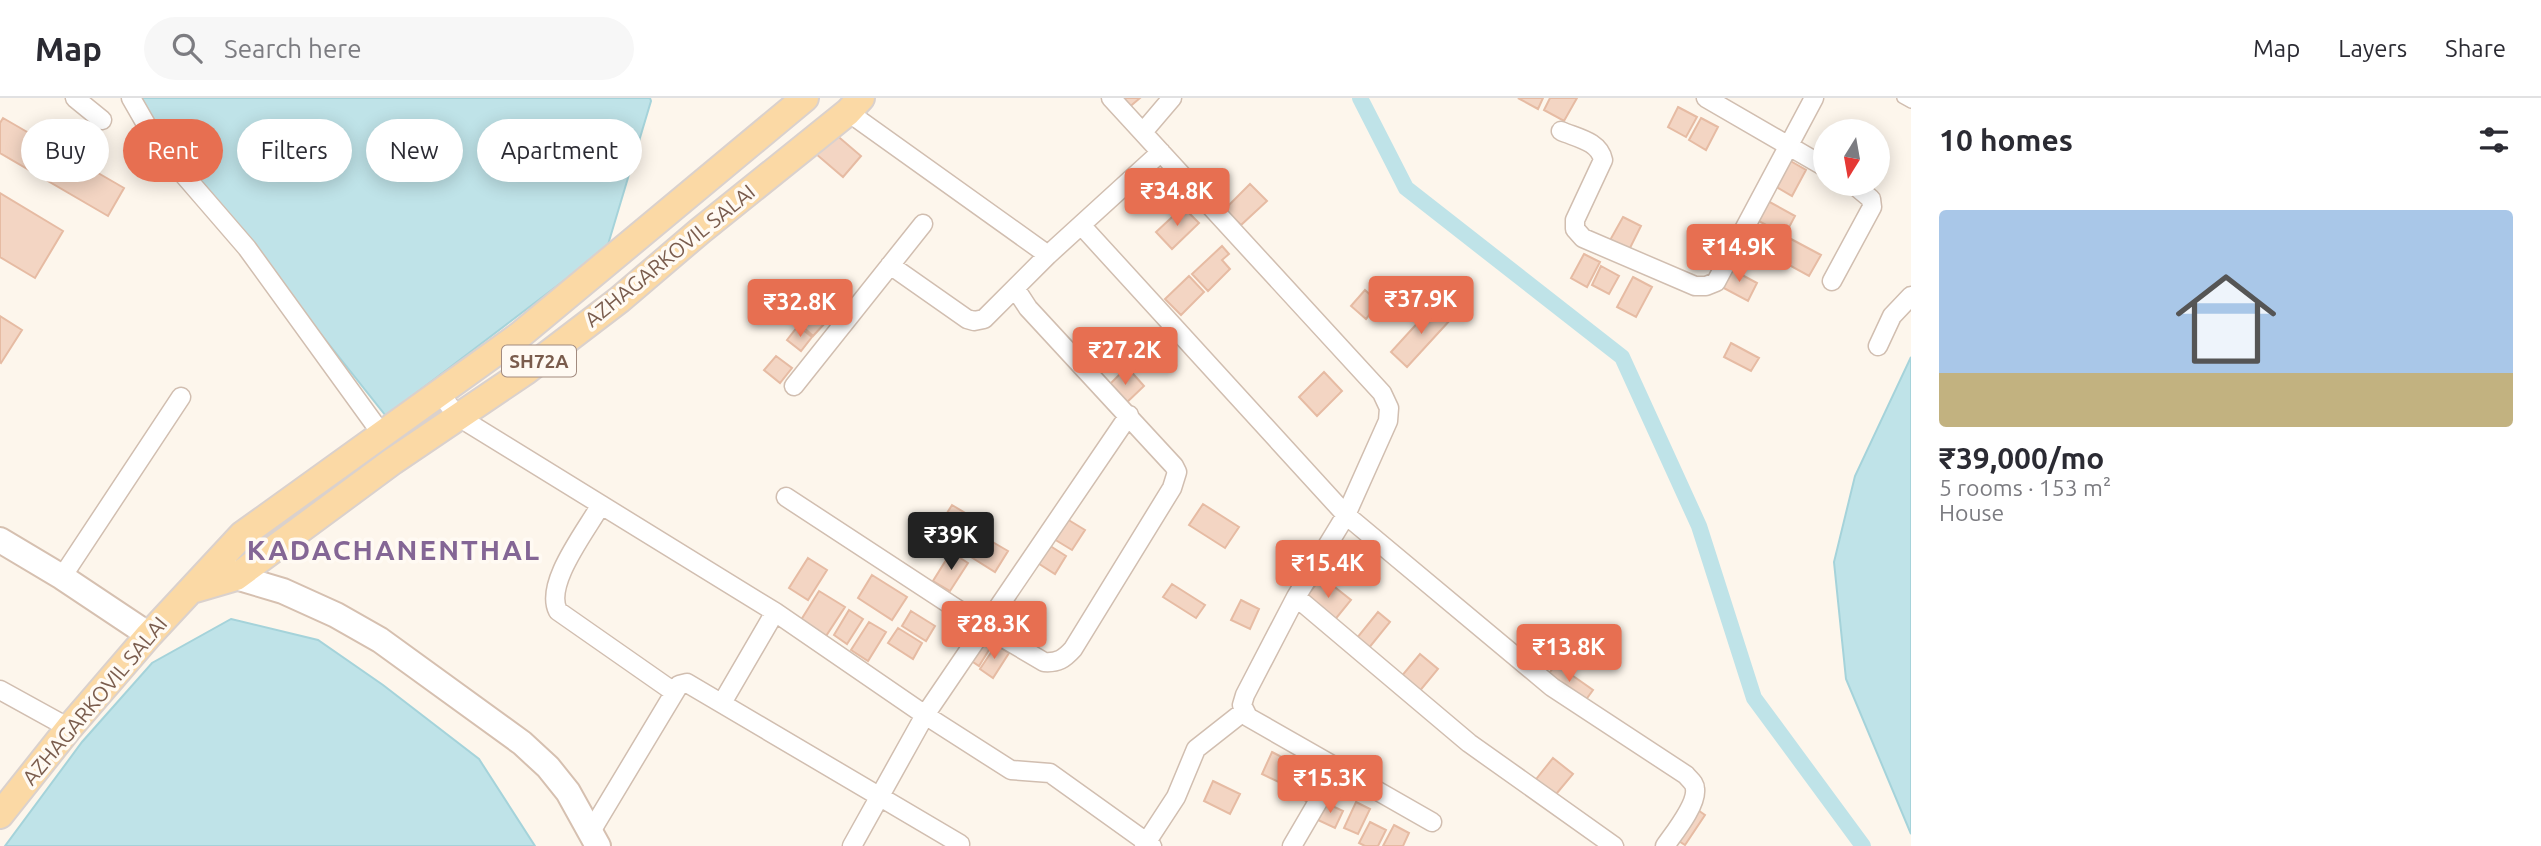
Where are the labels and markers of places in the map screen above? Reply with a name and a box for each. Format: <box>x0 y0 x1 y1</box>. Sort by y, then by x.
pin: ₹34.8K <box>1120 169 1234 228</box>
pin: ₹14.9K <box>1682 225 1796 284</box>
pin: ₹37.9K <box>1364 276 1478 336</box>
pin: ₹32.8K <box>743 280 857 339</box>
pin: ₹27.2K <box>1068 328 1182 387</box>
pin: ₹39K <box>910 512 992 572</box>
pin: ₹15.4K <box>1271 540 1385 600</box>
pin: ₹28.3K <box>937 602 1051 661</box>
pin: ₹13.8K <box>1512 624 1626 684</box>
pin: ₹15.3K <box>1273 756 1387 815</box>

